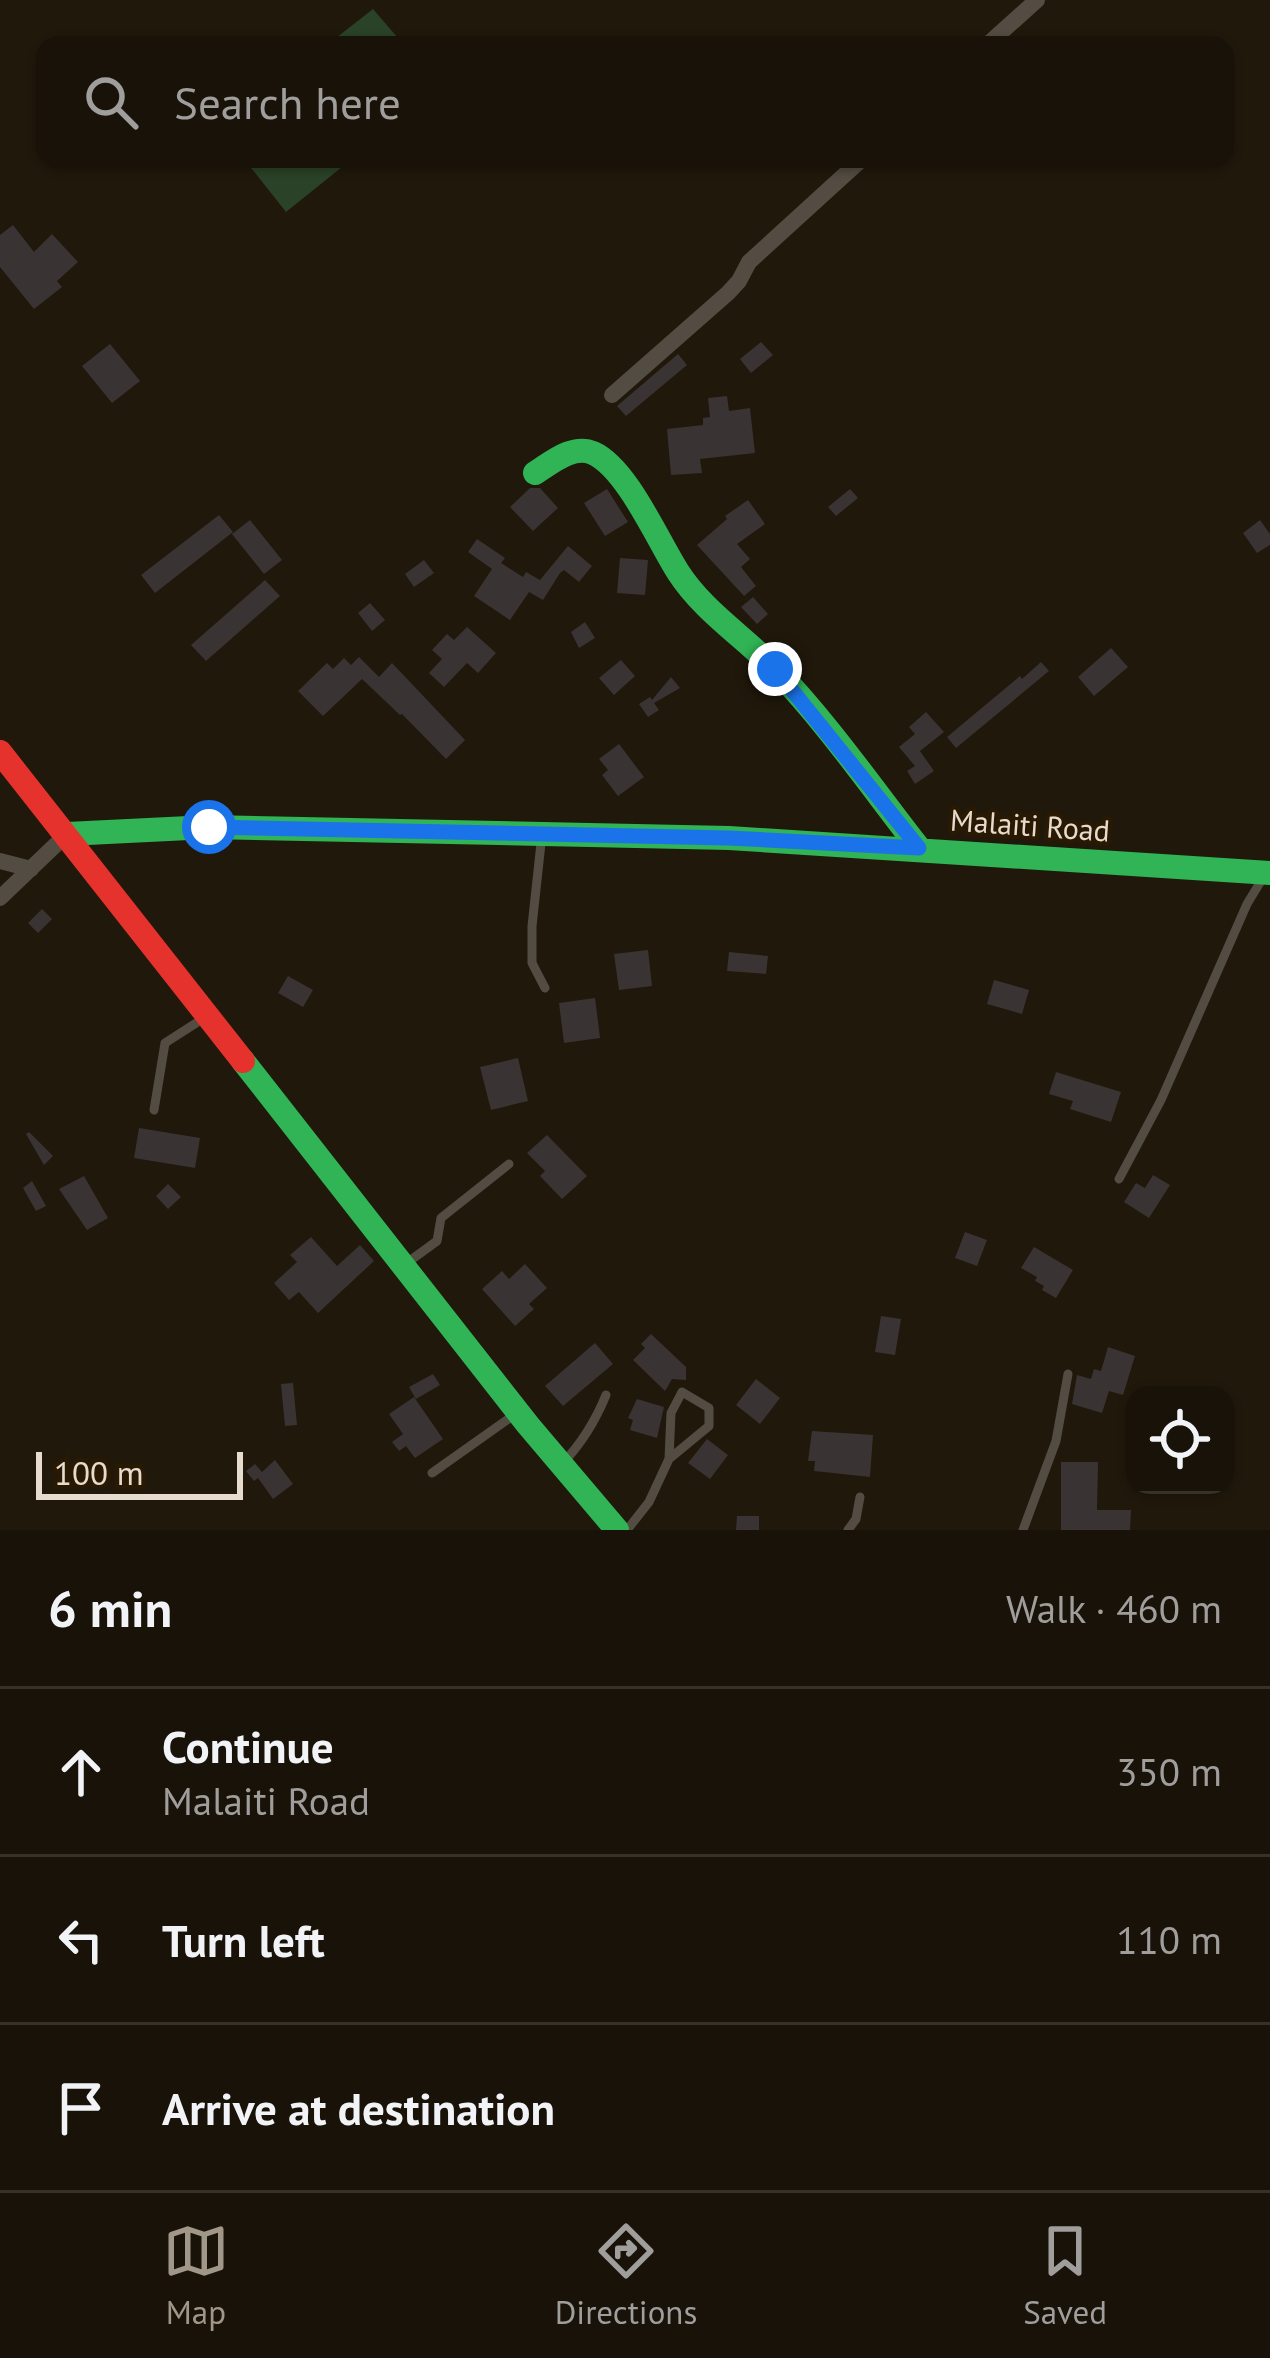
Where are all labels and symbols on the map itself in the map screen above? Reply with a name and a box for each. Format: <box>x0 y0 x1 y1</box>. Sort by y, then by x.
route end <box>748 642 802 696</box>
street label: Malaiti Road <box>949 799 1111 850</box>
route start <box>182 800 236 854</box>
scale bar <box>36 1446 243 1499</box>

